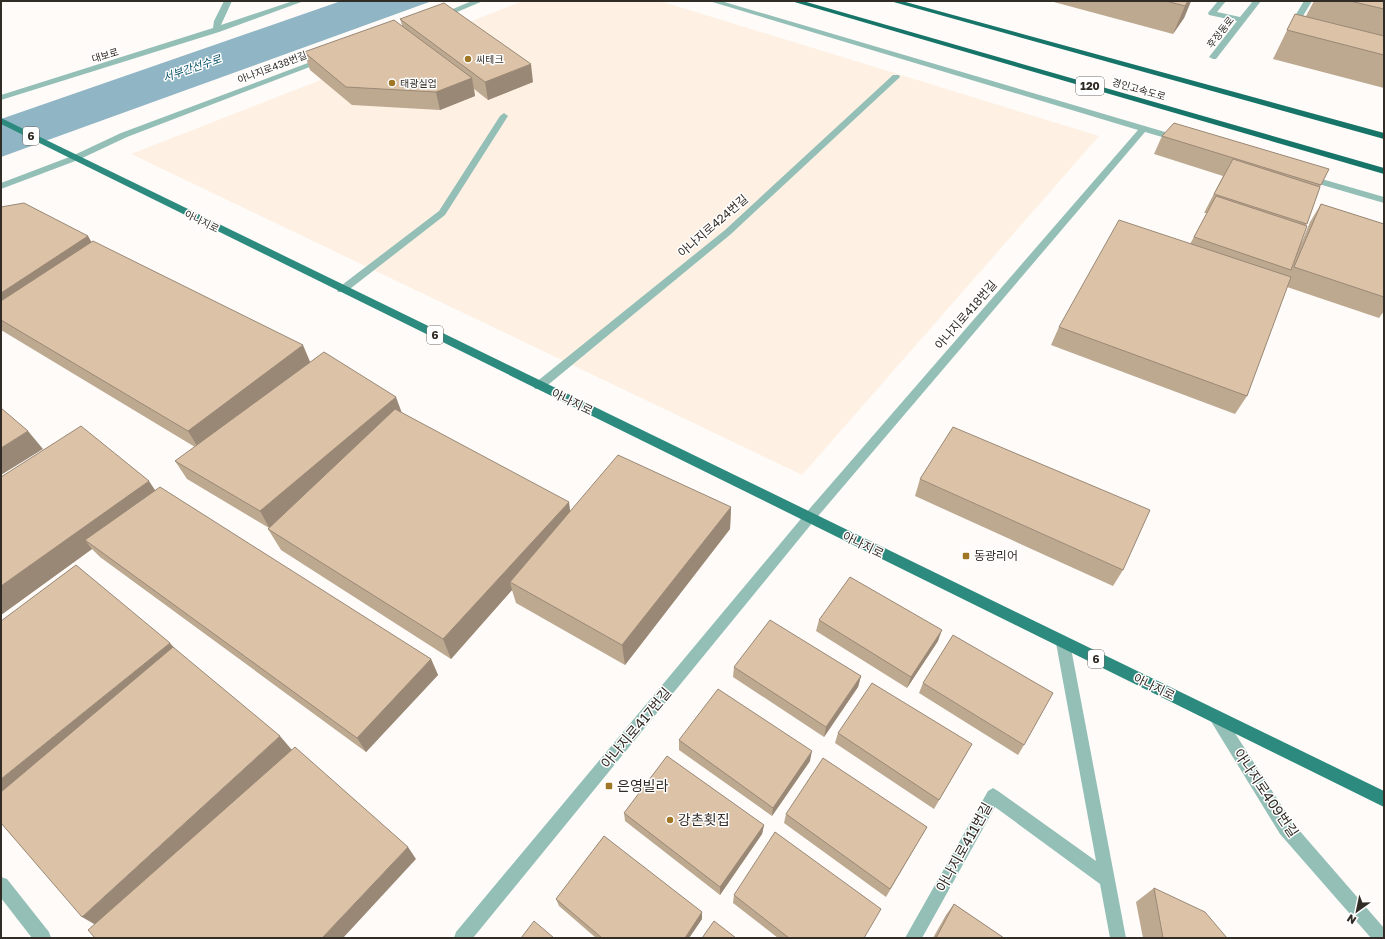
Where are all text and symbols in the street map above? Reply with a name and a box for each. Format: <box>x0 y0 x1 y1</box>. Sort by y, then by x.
street label: 후정동로 <box>1204 14 1236 50</box>
street label: 대보로 <box>90 45 120 65</box>
street label: 아나지로438번길 <box>236 48 308 86</box>
water label: 서부간선수로 <box>161 51 223 84</box>
place label: 씨테크 <box>476 53 504 65</box>
marker: 씨테크 <box>463 54 473 64</box>
street label: 경인고속도로 <box>1111 76 1167 102</box>
place label: 태광실업 <box>400 77 437 89</box>
road number: 120 <box>1076 77 1104 95</box>
marker: 태광실업 <box>387 78 397 88</box>
road number: 6 <box>23 127 39 145</box>
street label: 아나지로424번길 <box>675 191 751 260</box>
street label: 아나지로 <box>183 208 221 234</box>
street label: 아나지로418번길 <box>932 277 1000 352</box>
road number: 6 <box>427 326 443 344</box>
street label: 아나지로 <box>549 385 595 418</box>
street label: 아나지로 <box>840 528 886 561</box>
place label: 동광리어 <box>974 548 1018 563</box>
marker: 동광리어 <box>961 551 971 561</box>
road number: 6 <box>1088 650 1104 668</box>
street label: 아나지로 <box>1131 670 1177 703</box>
street label: 아나지로417번길 <box>597 684 674 771</box>
street label: 아나지로409번길 <box>1231 745 1302 840</box>
place label: 은영빌라 <box>617 777 669 794</box>
marker: 은영빌라 <box>604 781 614 791</box>
street label: 아나지로411번길 <box>932 799 995 894</box>
place label: 강촌횟집 <box>678 811 730 828</box>
marker: 강촌횟집 <box>665 815 675 825</box>
north arrow <box>1337 891 1377 931</box>
text: N <box>1344 912 1358 928</box>

